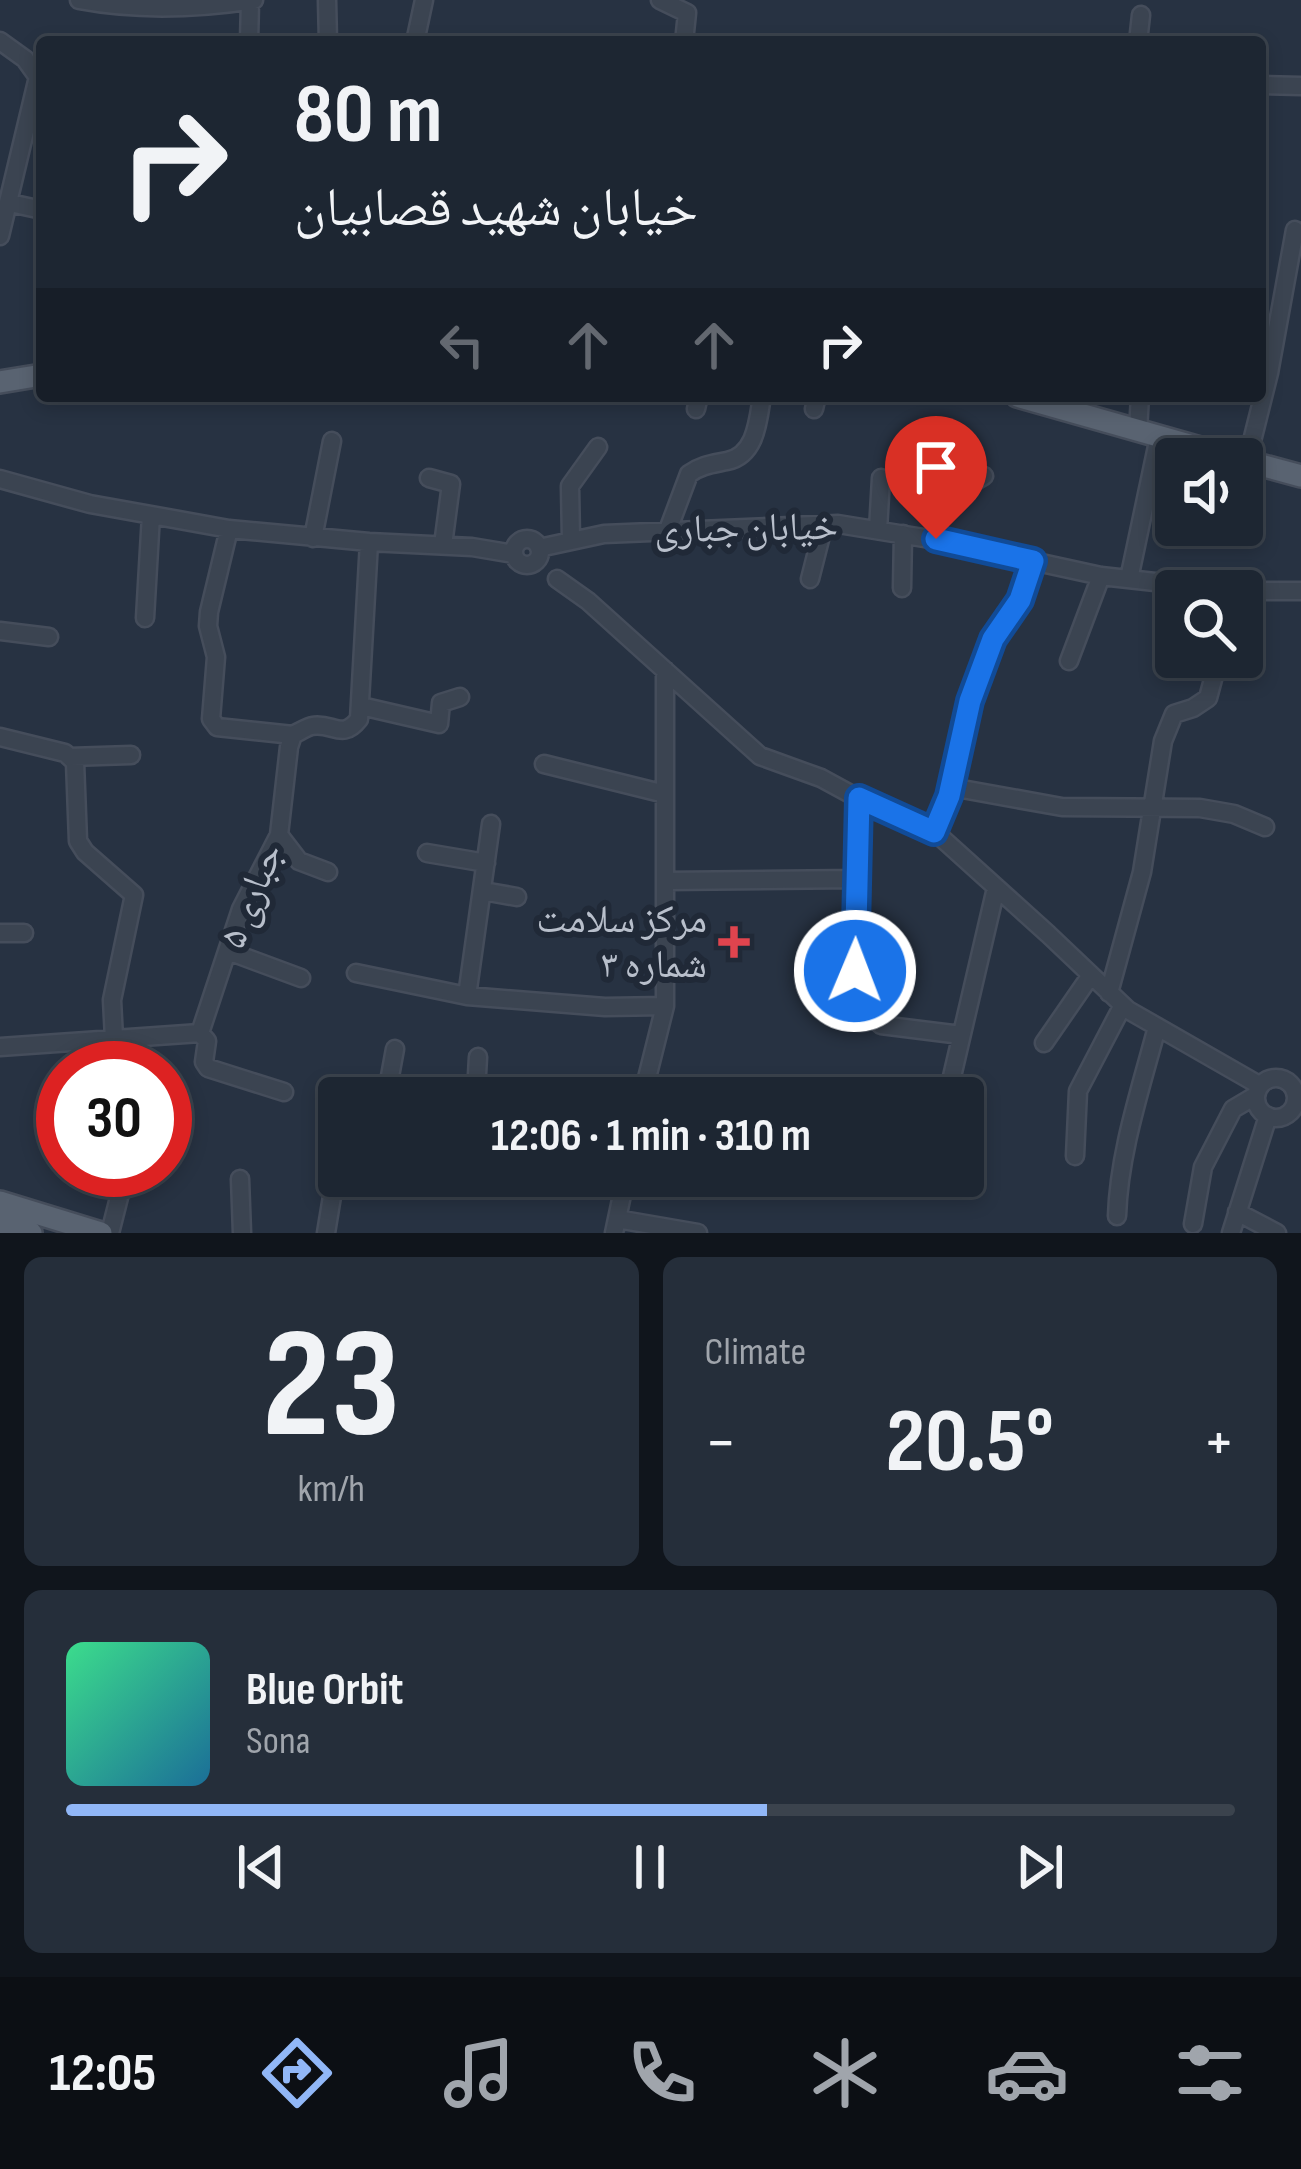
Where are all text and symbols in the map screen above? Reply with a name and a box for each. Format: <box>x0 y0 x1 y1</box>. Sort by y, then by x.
text: 80 m <box>294 65 442 166</box>
icon: right <box>96 84 252 240</box>
text: خیابان شهید قصابیان <box>294 176 698 241</box>
icon: left <box>429 312 495 378</box>
icon: ahead <box>555 312 621 378</box>
icon: ahead <box>681 312 747 378</box>
icon: right <box>807 312 873 378</box>
pin <box>885 416 987 539</box>
icon: arrive <box>903 434 969 500</box>
map controls <box>1155 438 1263 678</box>
button: sound <box>1155 438 1263 546</box>
street label: خیابان جباری <box>654 504 838 554</box>
button: search <box>1155 570 1263 678</box>
street label: جباری ۵ <box>210 837 294 955</box>
place label: مرکز سلامت شماره ۳ <box>536 897 707 989</box>
position arrow <box>792 908 918 1034</box>
marker: مرکز سلامت شماره ۳ <box>718 926 750 958</box>
speed limit sign: 30 <box>36 1041 192 1197</box>
text: 12:06 · 1 min · 310 m <box>491 1109 811 1164</box>
text: 23 <box>262 1294 400 1481</box>
text: Climate <box>705 1329 806 1376</box>
text: 20.5° <box>886 1389 1054 1497</box>
text: − <box>705 1404 737 1483</box>
text: + <box>1203 1404 1235 1483</box>
text: km/h <box>298 1466 365 1513</box>
text: Blue Orbit <box>246 1663 403 1718</box>
text: Sona <box>246 1718 311 1765</box>
icon: previous <box>228 1834 294 1900</box>
icon: pause <box>617 1834 683 1900</box>
icon: next <box>1007 1834 1073 1900</box>
icon: directions <box>255 2031 339 2115</box>
icon: music <box>437 2031 521 2115</box>
icon: phone <box>620 2031 704 2115</box>
icon: climate <box>803 2031 887 2115</box>
icon: car <box>985 2031 1069 2115</box>
icon: filters <box>1168 2031 1252 2115</box>
text: 12:05 <box>49 2041 156 2106</box>

